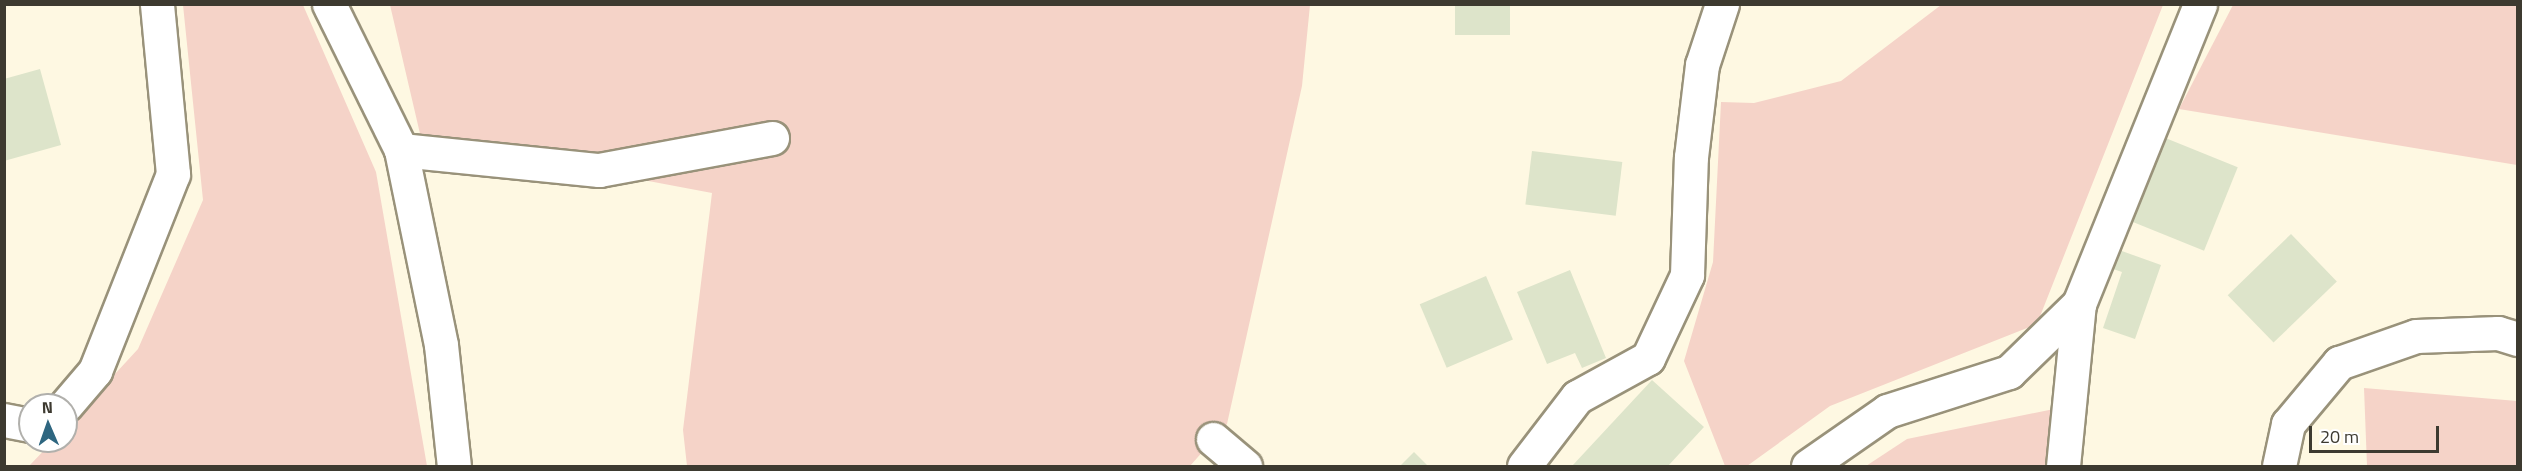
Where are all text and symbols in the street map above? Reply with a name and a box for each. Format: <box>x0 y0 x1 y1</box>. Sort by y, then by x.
north arrow <box>18 393 78 453</box>
text: N <box>41 395 53 419</box>
scale bar <box>2312 414 2442 452</box>
text: 20 m <box>2320 423 2359 450</box>

